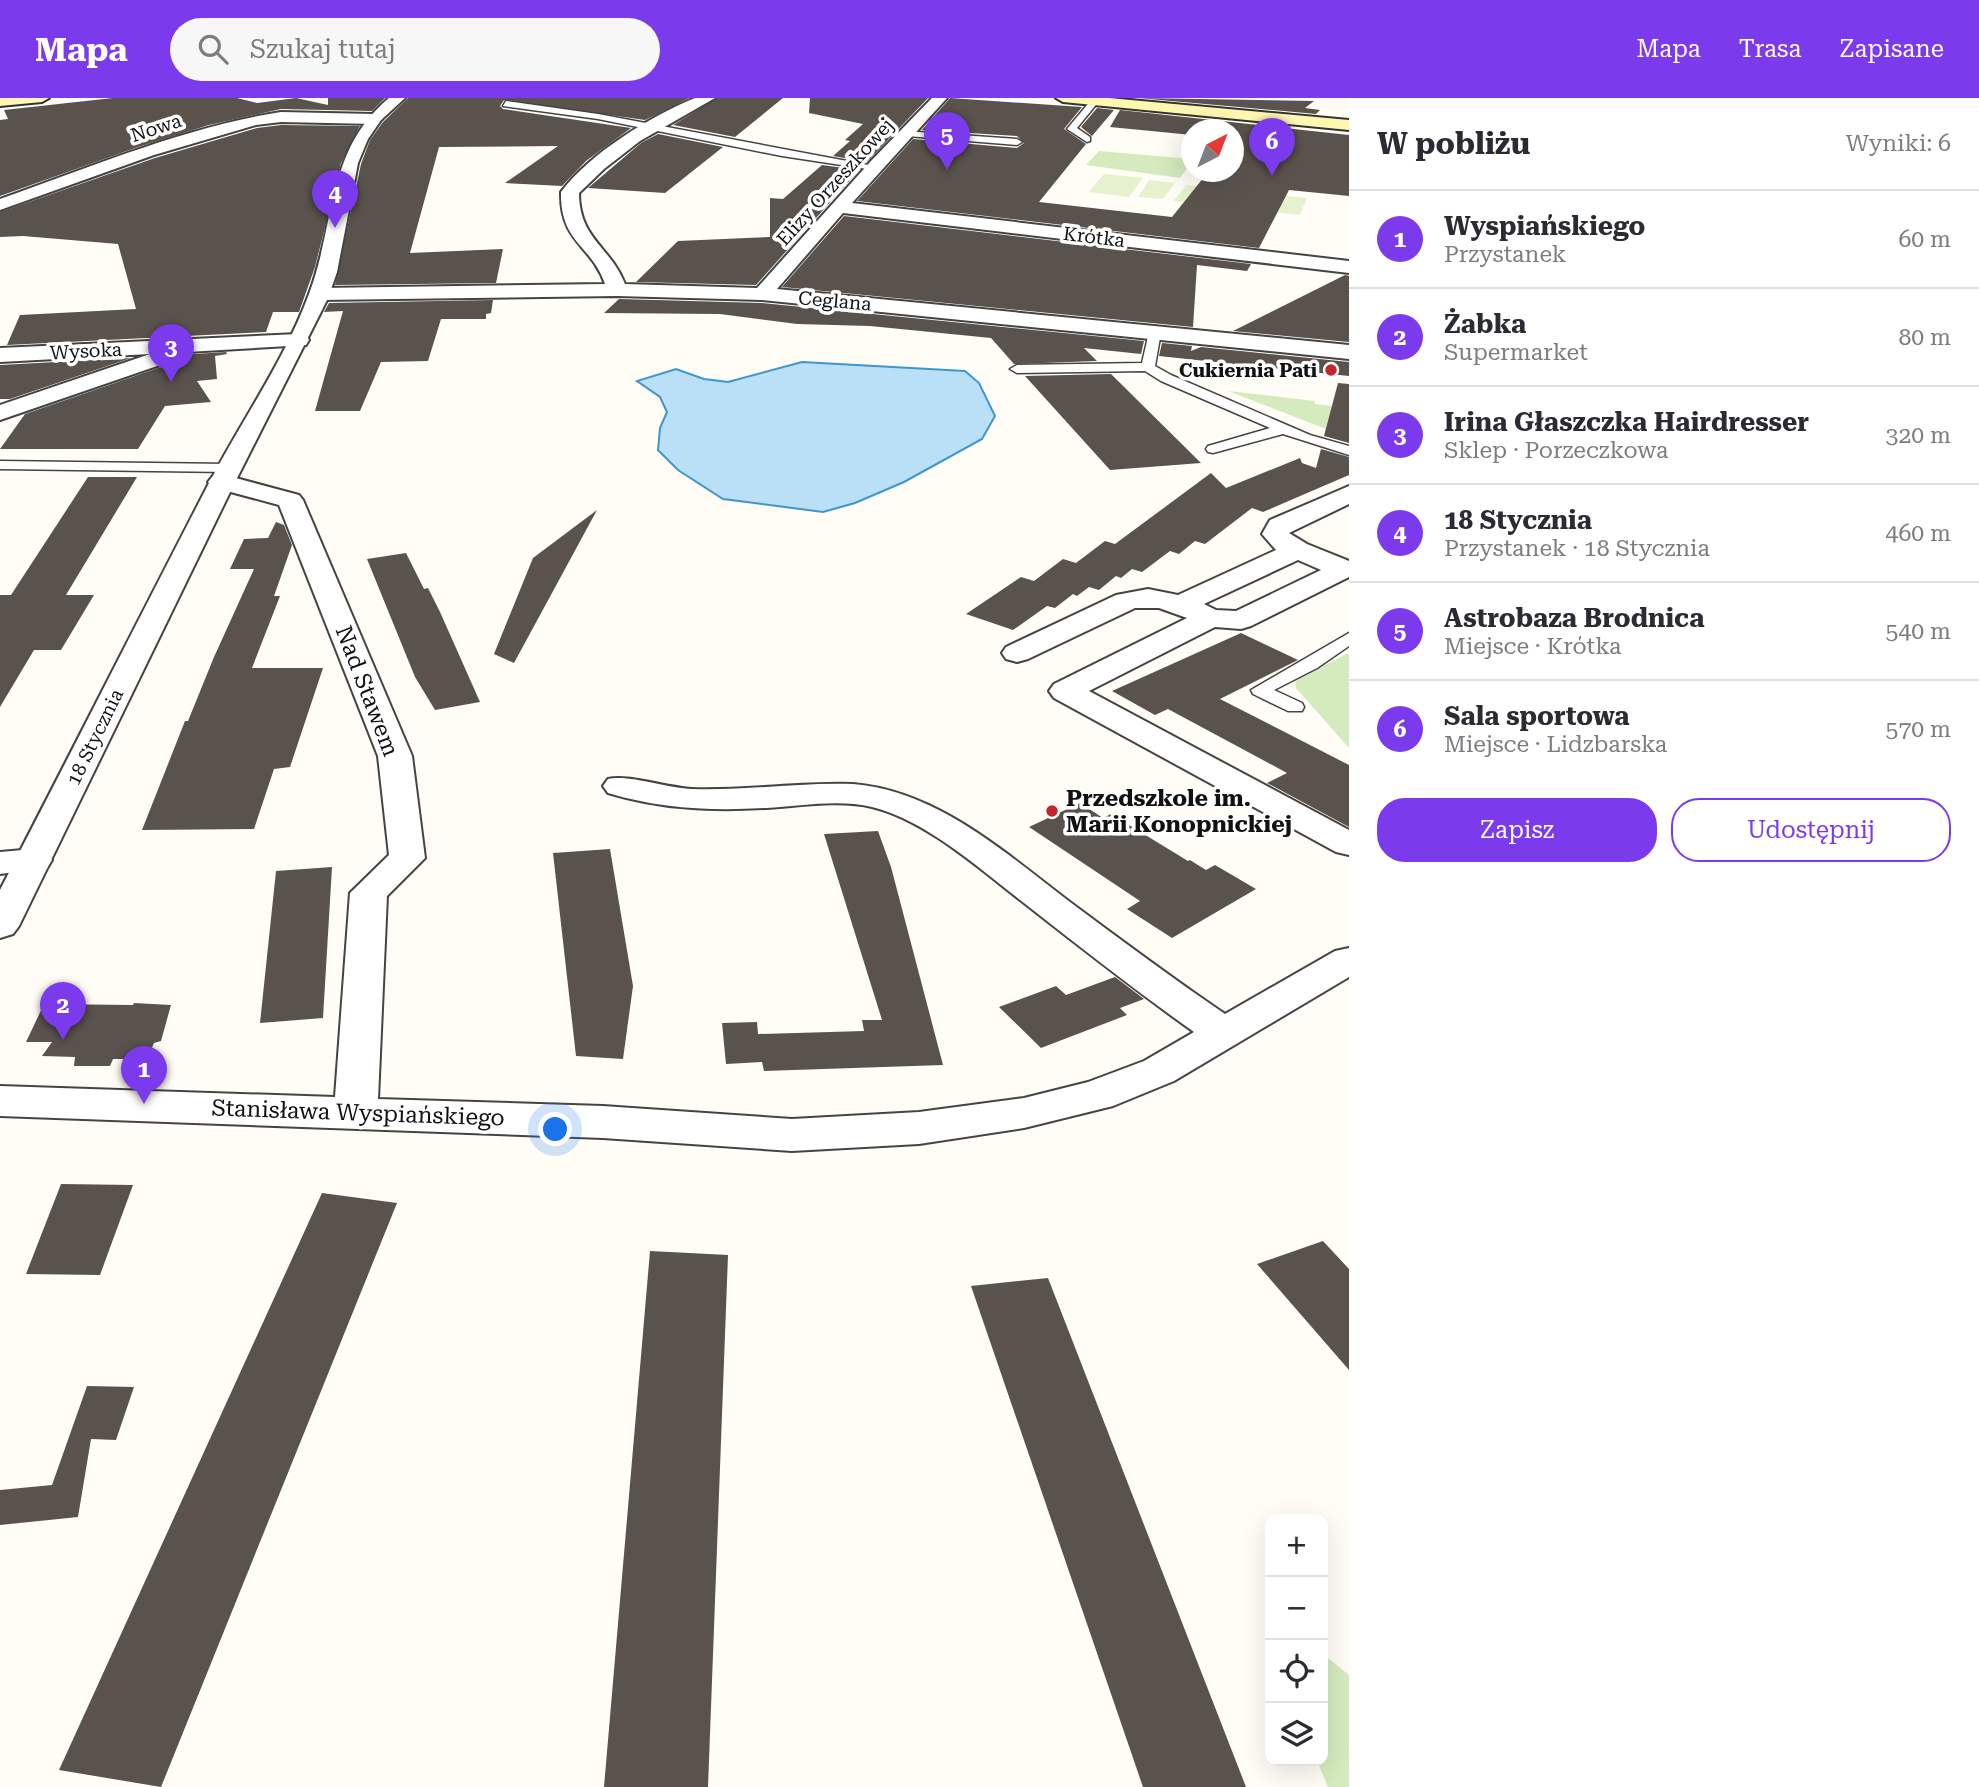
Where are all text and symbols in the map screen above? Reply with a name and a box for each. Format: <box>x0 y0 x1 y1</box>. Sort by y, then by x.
search box <box>170 18 660 81</box>
text: Mapa <box>35 30 128 69</box>
icon: search <box>194 30 232 68</box>
text: Szukaj tutaj <box>250 34 396 64</box>
text: Mapa <box>1637 35 1701 63</box>
text: Trasa <box>1739 35 1801 63</box>
text: Zapisane <box>1839 35 1944 63</box>
street label: Nowa <box>128 109 185 147</box>
pin: 5 <box>924 112 970 170</box>
street label: Elizy Orzeszkowej <box>772 114 898 250</box>
pin: 6 <box>1249 118 1295 176</box>
north arrow <box>1181 119 1244 182</box>
text: W pobliżu <box>1377 126 1530 161</box>
text: Wyniki: 6 <box>1846 130 1951 157</box>
pin: 4 <box>312 170 358 228</box>
text: Wyspiańskiego <box>1444 211 1645 241</box>
street label: Krótka <box>1062 222 1127 252</box>
text: 1 <box>1394 226 1406 253</box>
text: 60 m <box>1898 226 1951 253</box>
text: Przystanek <box>1444 241 1566 268</box>
street label: Ceglana <box>797 286 873 316</box>
text: Żabka <box>1444 309 1526 339</box>
pin: 3 <box>148 324 194 382</box>
text: 2 <box>1394 324 1406 351</box>
text: 80 m <box>1898 324 1951 351</box>
street label: Wysoka <box>49 338 123 364</box>
text: Supermarket <box>1444 339 1588 366</box>
place label: Cukiernia Pati <box>1179 359 1317 382</box>
marker: Cukiernia Pati <box>1323 362 1339 378</box>
text: Irina Głaszczka Hairdresser <box>1444 407 1809 437</box>
text: 3 <box>1394 422 1406 449</box>
text: 320 m <box>1886 422 1951 449</box>
text: Sklep · Porzeczkowa <box>1444 437 1668 464</box>
text: 18 Stycznia <box>1444 505 1592 535</box>
text: 4 <box>1394 520 1406 547</box>
text: 460 m <box>1886 520 1951 547</box>
text: Przystanek · 18 Stycznia <box>1444 535 1710 562</box>
text: Astrobaza Brodnica <box>1444 603 1704 633</box>
text: 5 <box>1394 618 1406 645</box>
text: 540 m <box>1886 618 1951 645</box>
street label: Nad Stawem <box>330 622 404 760</box>
text: Miejsce · Krótka <box>1444 633 1621 660</box>
street label: 18 Stycznia <box>62 685 128 789</box>
text: Sala sportowa <box>1444 701 1630 731</box>
text: 6 <box>1394 716 1406 743</box>
text: 570 m <box>1886 716 1951 743</box>
text: Miejsce · Lidzbarska <box>1444 731 1667 758</box>
place label: Przedszkole im. Marii Konopnickiej <box>1066 785 1292 838</box>
button: Zapisz <box>1377 798 1657 862</box>
button: Udostępnij <box>1671 798 1951 862</box>
marker: Przedszkole im. Marii Konopnickiej <box>1044 803 1060 819</box>
pin: 2 <box>40 982 86 1040</box>
pin: 1 <box>121 1046 167 1104</box>
street label: Stanisława Wyspiańskiego <box>211 1094 505 1132</box>
your location <box>538 1112 572 1146</box>
map controls <box>1265 1514 1328 1766</box>
button: + <box>1265 1514 1328 1577</box>
button: − <box>1265 1577 1328 1640</box>
button: locate <box>1265 1640 1328 1703</box>
button: layers <box>1265 1703 1328 1766</box>

